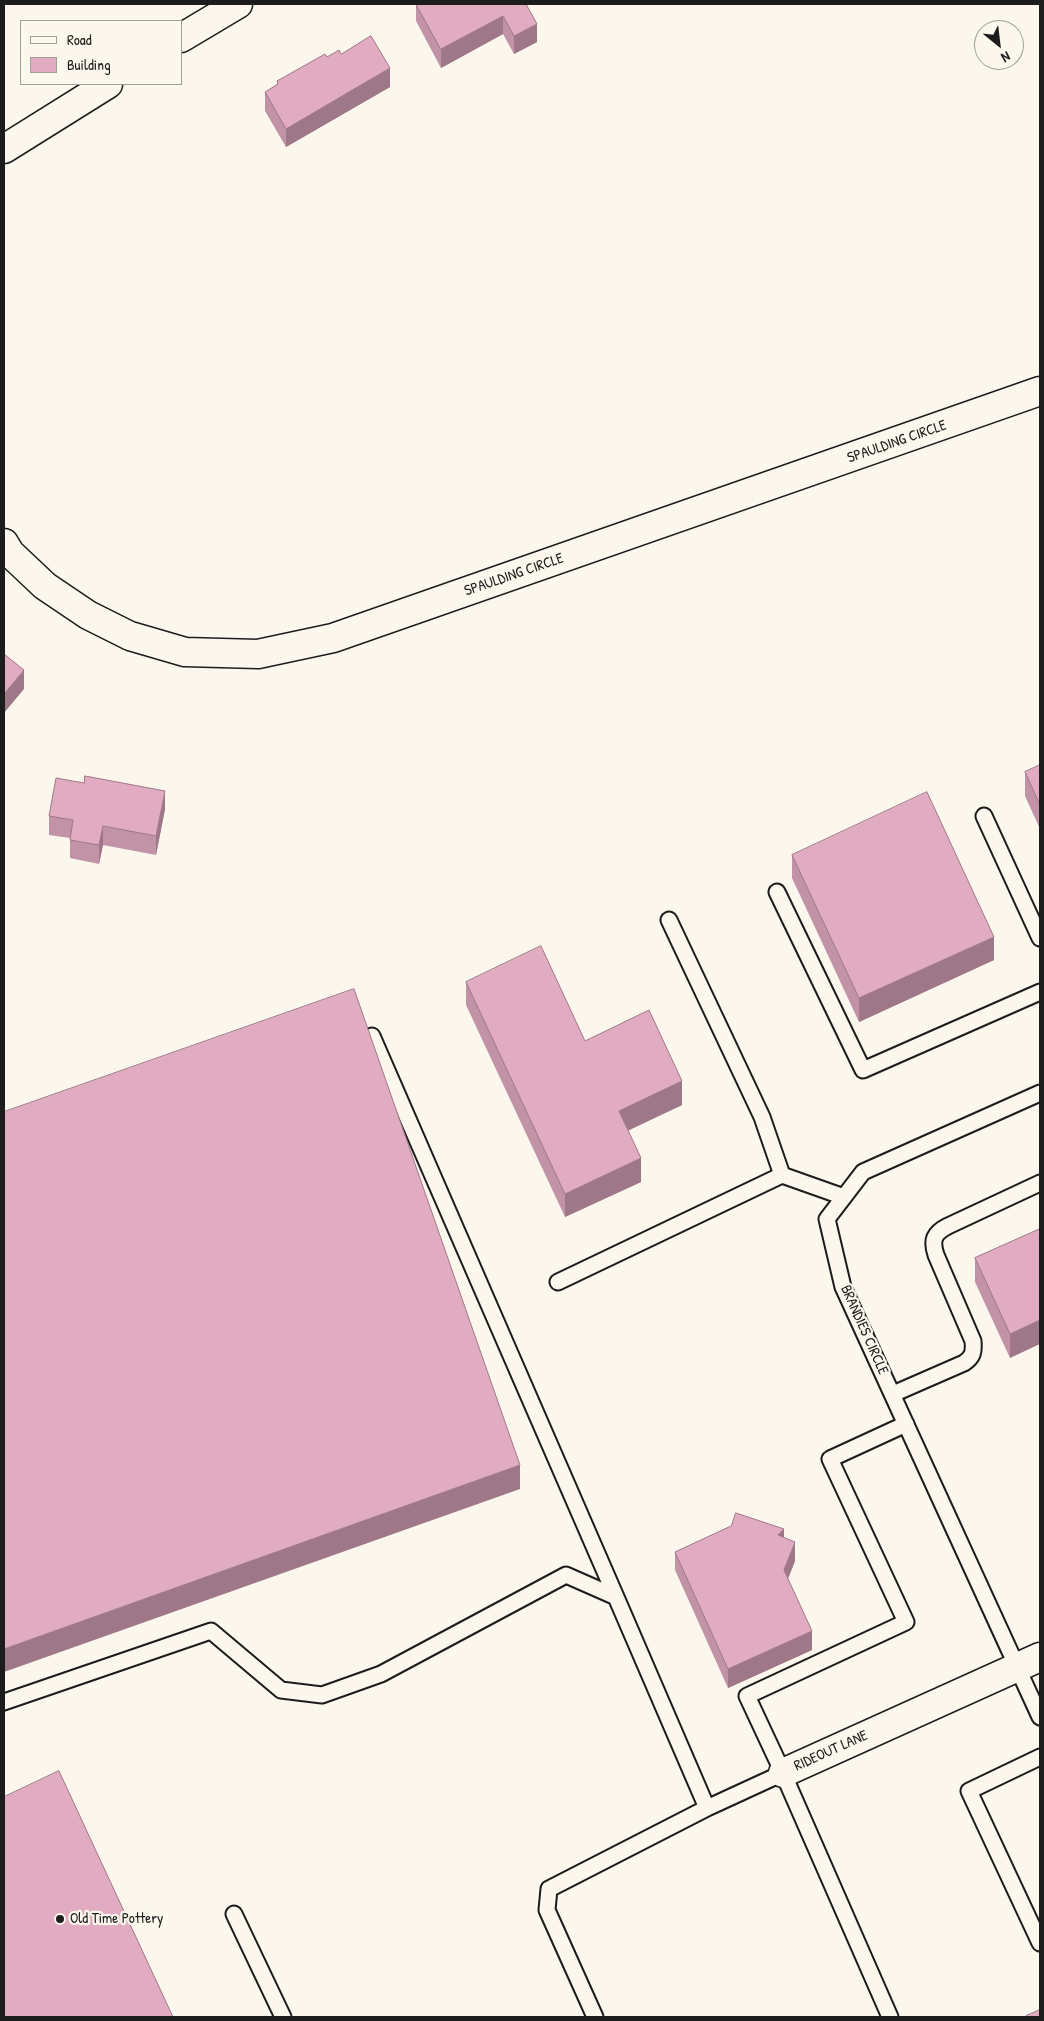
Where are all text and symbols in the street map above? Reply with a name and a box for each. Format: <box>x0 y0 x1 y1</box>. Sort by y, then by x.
legend <box>20 20 182 85</box>
north arrow <box>974 20 1024 70</box>
text: Road <box>67 29 92 50</box>
text: N <box>998 48 1014 68</box>
text: Building <box>67 54 111 75</box>
street label: SPAULDING CIRCLE <box>845 417 949 467</box>
street label: SPAULDING CIRCLE <box>462 550 566 600</box>
street label: BRANDIES CIRCLE <box>836 1282 892 1378</box>
street label: RIDEOUT LANE <box>791 1727 871 1775</box>
place label: Old Time Pottery <box>70 1910 163 1928</box>
marker: Old Time Pottery <box>54 1913 66 1925</box>

